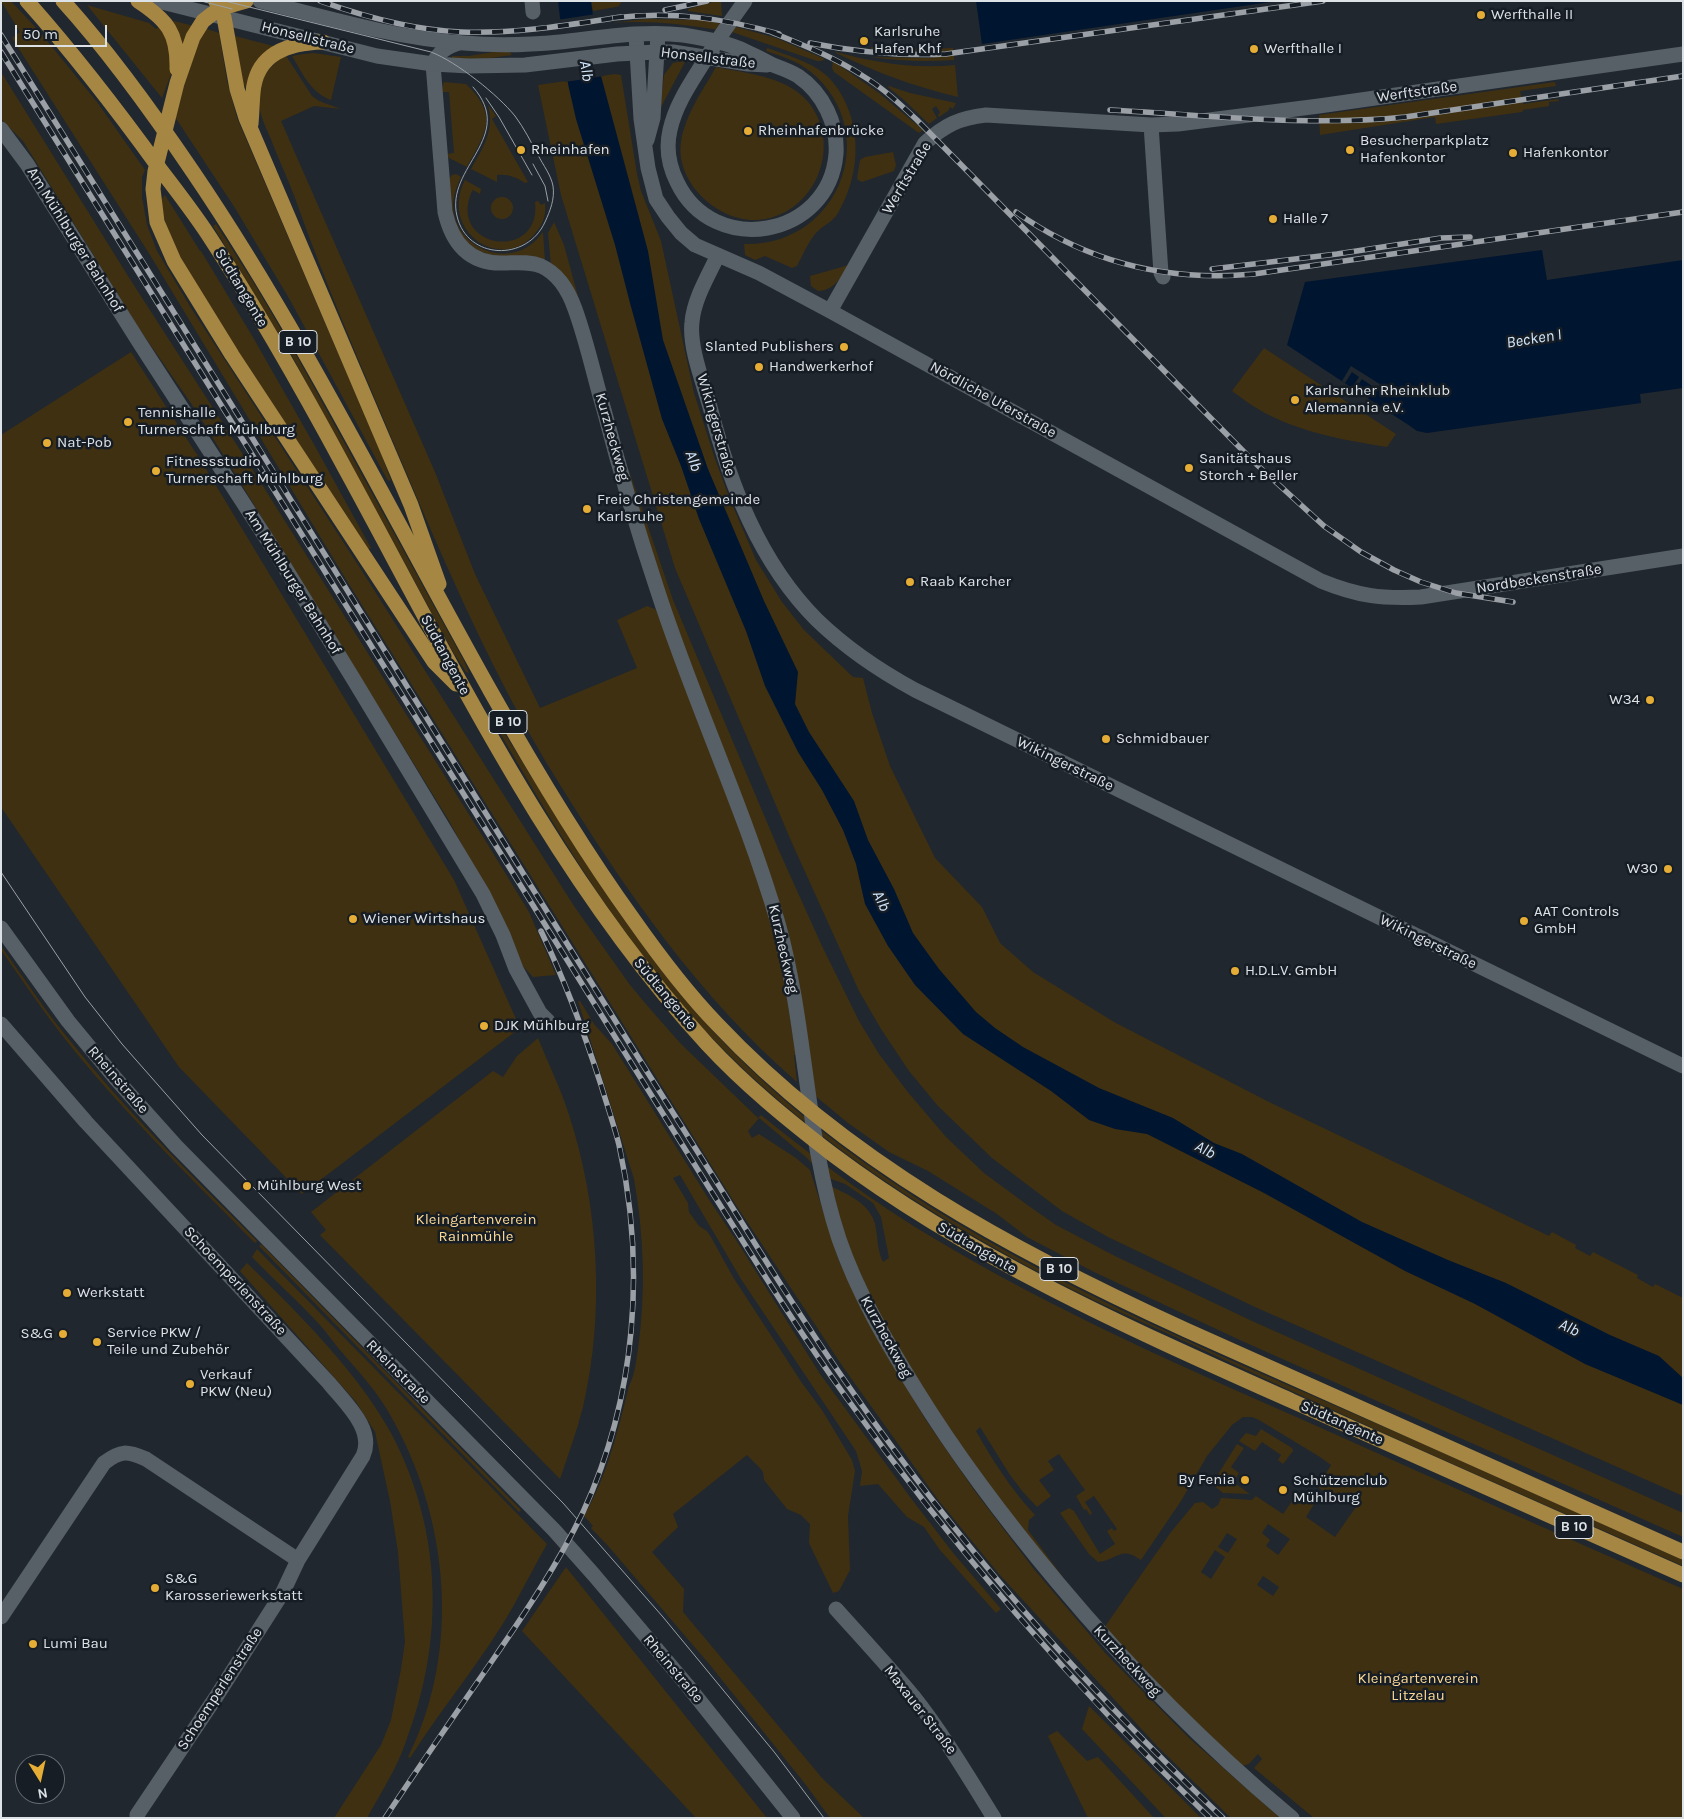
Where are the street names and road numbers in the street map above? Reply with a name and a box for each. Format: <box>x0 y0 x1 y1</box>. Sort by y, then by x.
street label: Honsellstraße <box>260 18 356 58</box>
street label: Honsellstraße <box>660 43 756 73</box>
street label: Werftstraße <box>1376 77 1458 107</box>
street label: Werftstraße <box>878 139 936 217</box>
street label: Am Mühlburger Bahnhof <box>23 164 127 316</box>
street label: Südtangente <box>210 245 272 331</box>
road number: B 10 <box>279 331 317 354</box>
street label: Nördliche Uferstraße <box>927 358 1059 442</box>
street label: Wikingerstraße <box>693 372 739 478</box>
street label: Kurzheckweg <box>591 391 633 483</box>
street label: Am Mühlburger Bahnhof <box>241 506 345 658</box>
street label: Nordbeckenstraße <box>1475 560 1603 598</box>
street label: Südtangente <box>416 612 474 698</box>
road number: B 10 <box>489 710 527 734</box>
street label: Wikingerstraße <box>1014 733 1116 795</box>
street label: Kurzheckweg <box>764 903 802 995</box>
street label: Wikingerstraße <box>1377 911 1479 973</box>
street label: Südtangente <box>630 954 700 1034</box>
street label: Rheinstraße <box>84 1043 152 1117</box>
street label: Südtangente <box>934 1218 1020 1278</box>
street label: Schoemperlenstraße <box>180 1223 290 1339</box>
road number: B 10 <box>1040 1258 1078 1280</box>
street label: Kurzheckweg <box>856 1293 916 1381</box>
street label: Rheinstraße <box>362 1336 434 1408</box>
street label: Südtangente <box>1298 1397 1386 1449</box>
road number: B 10 <box>1555 1515 1593 1538</box>
street label: Kurzheckweg <box>1089 1622 1165 1700</box>
street label: Schoemperlenstraße <box>174 1624 266 1754</box>
street label: Rheinstraße <box>639 1631 707 1707</box>
street label: Maxauer Straße <box>880 1662 960 1758</box>

